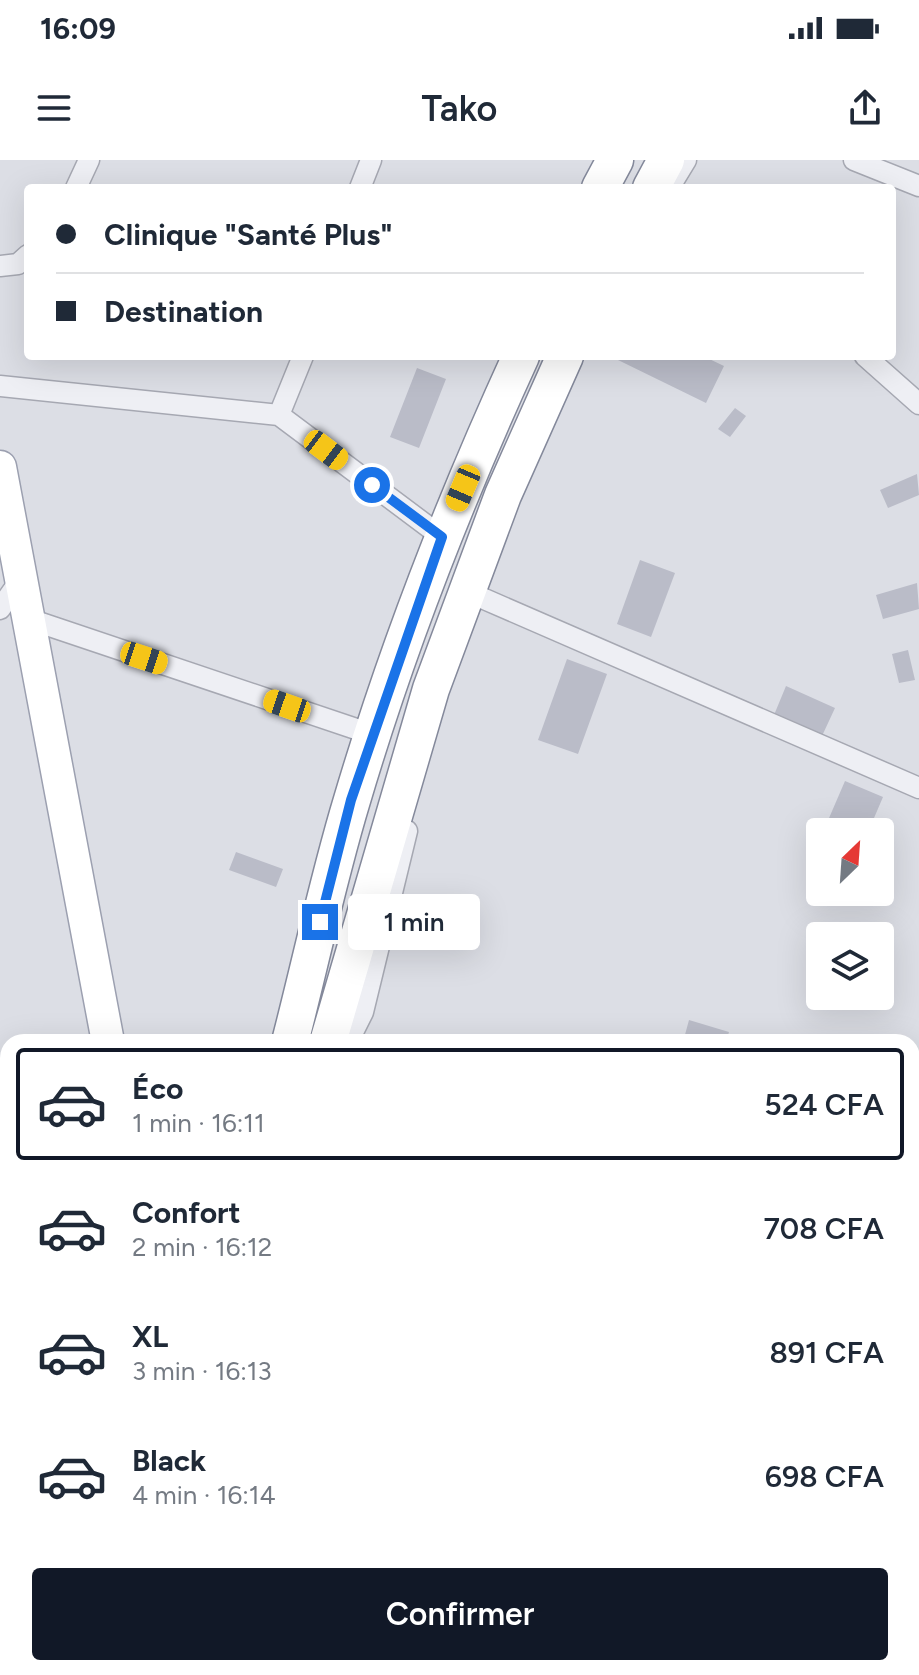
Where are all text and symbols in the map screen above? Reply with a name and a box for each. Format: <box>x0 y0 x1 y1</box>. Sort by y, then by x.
text: 16:09 <box>40 10 116 47</box>
icon: menu <box>32 86 76 130</box>
icon: share <box>843 86 887 130</box>
text: Tako <box>422 87 497 130</box>
text: Clinique "Santé Plus" <box>104 216 393 253</box>
text: Destination <box>104 293 263 330</box>
car <box>300 426 352 474</box>
car <box>443 461 483 515</box>
route start <box>354 467 390 503</box>
car <box>117 639 171 677</box>
car <box>260 687 314 725</box>
north arrow <box>806 818 894 906</box>
map controls <box>806 818 894 1010</box>
callout: 1 min <box>348 894 480 950</box>
route end <box>302 904 338 940</box>
text: 1 min <box>384 906 444 938</box>
button: layers <box>806 922 894 1010</box>
icon: car <box>36 1068 108 1140</box>
text: Éco <box>132 1070 183 1107</box>
text: 524 CFA <box>764 1086 884 1123</box>
text: 1 min · 16:11 <box>132 1107 265 1139</box>
icon: car <box>36 1192 108 1264</box>
text: Confort <box>132 1194 241 1231</box>
text: 708 CFA <box>763 1210 884 1247</box>
text: 2 min · 16:12 <box>132 1231 272 1263</box>
icon: car <box>36 1316 108 1388</box>
text: XL <box>132 1318 168 1355</box>
text: 891 CFA <box>769 1334 884 1371</box>
text: 3 min · 16:13 <box>132 1355 272 1387</box>
icon: car <box>36 1440 108 1512</box>
text: Black <box>132 1442 206 1479</box>
text: 698 CFA <box>765 1458 884 1495</box>
text: 4 min · 16:14 <box>132 1479 276 1511</box>
button: Confirmer <box>32 1568 888 1660</box>

